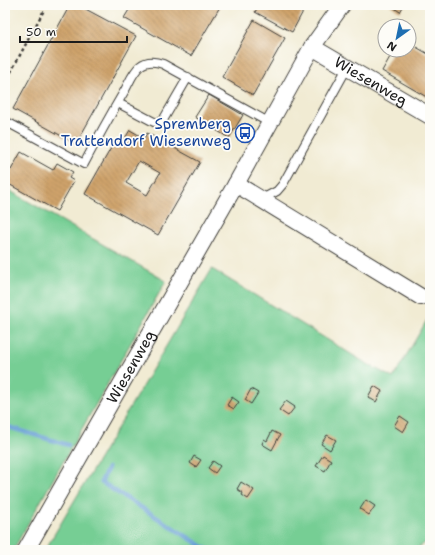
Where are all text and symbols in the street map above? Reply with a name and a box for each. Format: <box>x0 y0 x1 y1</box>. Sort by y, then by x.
scale bar <box>20 18 127 44</box>
north arrow <box>377 18 417 58</box>
text: 50 m <box>26 24 56 40</box>
text: N <box>384 37 400 55</box>
street label: Wiesenweg <box>330 52 411 111</box>
place label: Spremberg Trattendorf Wiesenweg <box>61 114 231 151</box>
bus stop icon: Spremberg Trattendorf Wiesenweg <box>234 122 256 144</box>
street label: Wiesenweg <box>102 327 160 407</box>

